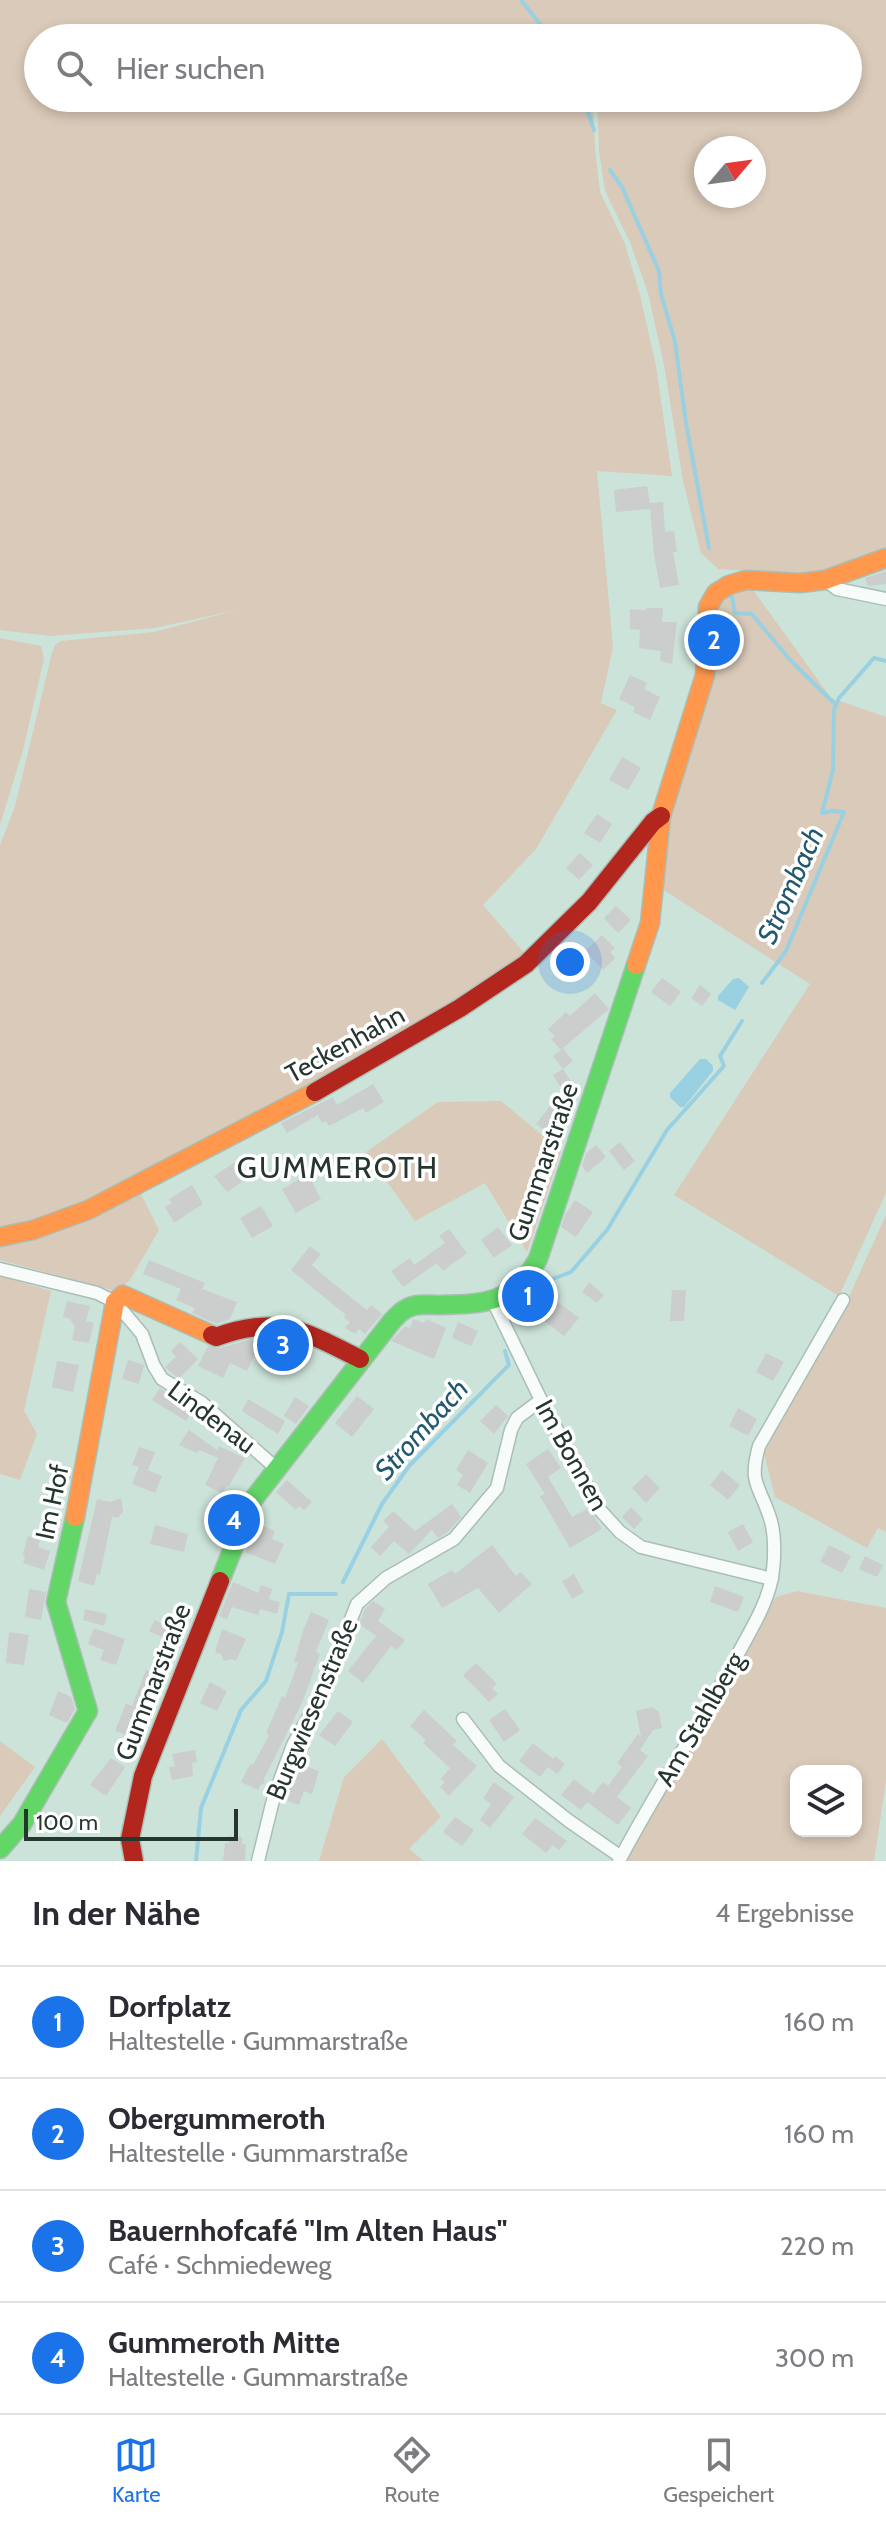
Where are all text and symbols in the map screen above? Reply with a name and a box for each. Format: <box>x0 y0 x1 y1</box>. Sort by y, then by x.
search box <box>24 24 862 112</box>
icon: search <box>52 46 96 90</box>
text: Hier suchen <box>116 50 265 87</box>
north arrow <box>694 136 766 208</box>
pin: 2 <box>688 610 740 670</box>
water label: Strombach <box>749 821 831 949</box>
your location <box>550 942 590 982</box>
street label: Teckenhahn <box>280 998 410 1090</box>
street label: Gummarstraße <box>501 1079 585 1245</box>
district label: GUMMEROTH <box>237 1149 439 1186</box>
pin: 1 <box>502 1266 554 1326</box>
pin: 3 <box>257 1315 309 1375</box>
water label: Strombach <box>367 1372 475 1486</box>
street label: Lindenau <box>162 1374 262 1460</box>
street label: Im Bonnen <box>528 1394 616 1516</box>
street label: Im Hof <box>28 1461 76 1542</box>
pin: 4 <box>208 1490 260 1550</box>
street label: Gummarstraße <box>108 1599 198 1765</box>
street label: Burgwiesenstraße <box>259 1613 365 1805</box>
street label: Am Stahlberg <box>649 1645 752 1792</box>
map controls <box>790 1765 862 1837</box>
button: layers <box>790 1765 862 1837</box>
scale bar <box>24 1805 238 1841</box>
text: 100 m <box>36 1809 98 1836</box>
text: In der Nähe <box>32 1892 200 1934</box>
text: 4 Ergebnisse <box>715 1897 854 1929</box>
text: Dorfplatz <box>108 1988 231 2025</box>
text: 1 <box>53 2006 63 2038</box>
text: 160 m <box>784 2006 854 2038</box>
text: Haltestelle · Gummarstraße <box>108 2025 408 2057</box>
text: Obergummeroth <box>108 2100 326 2137</box>
text: 2 <box>51 2118 65 2150</box>
text: 160 m <box>784 2118 854 2150</box>
text: Haltestelle · Gummarstraße <box>108 2137 408 2169</box>
text: Bauernhofcafé "Im Alten Haus" <box>108 2212 507 2249</box>
text: 3 <box>51 2230 65 2262</box>
text: 220 m <box>780 2230 854 2262</box>
text: Café · Schmiedeweg <box>108 2249 331 2281</box>
text: Gummeroth Mitte <box>108 2324 340 2361</box>
text: 4 <box>50 2342 66 2374</box>
text: 300 m <box>775 2342 854 2374</box>
text: Haltestelle · Gummarstraße <box>108 2361 408 2393</box>
tab: Karte <box>112 2433 160 2508</box>
tab: Route <box>384 2433 439 2508</box>
tab: Gespeichert <box>663 2433 774 2508</box>

